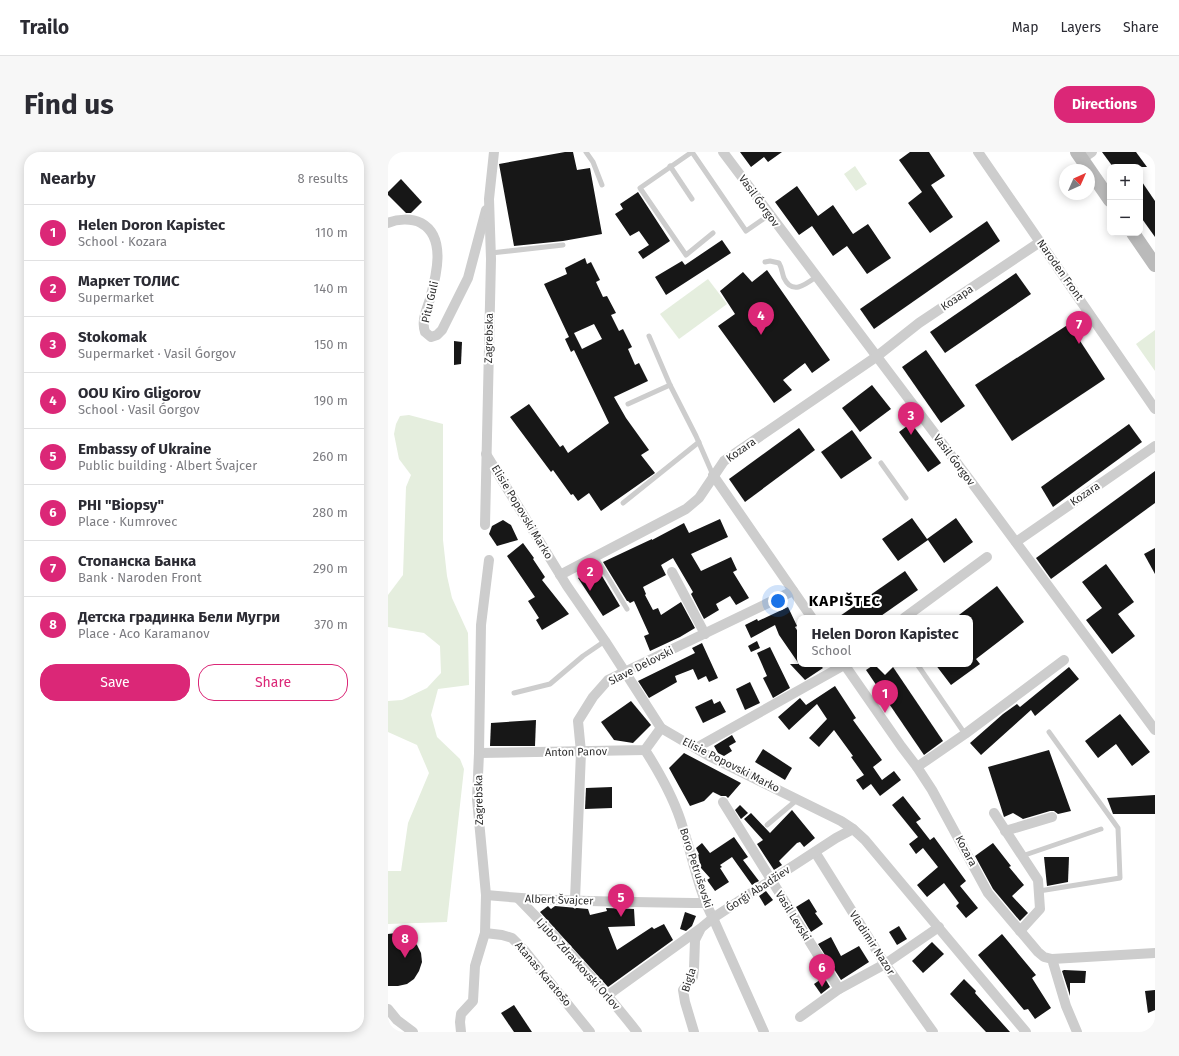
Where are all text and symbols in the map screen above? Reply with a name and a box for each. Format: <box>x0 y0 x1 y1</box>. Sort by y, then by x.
text: Trailo <box>20 16 69 39</box>
text: Map <box>1012 19 1038 36</box>
text: Layers <box>1060 19 1101 36</box>
text: Share <box>1123 19 1159 36</box>
button: Directions <box>1054 86 1155 123</box>
text: Find us <box>24 88 114 121</box>
north arrow <box>1059 164 1095 200</box>
map controls <box>1107 164 1143 236</box>
button: + <box>1107 164 1143 200</box>
text: Nearby <box>40 168 95 189</box>
text: 8 results <box>297 171 348 186</box>
street label: Vasil Ǵorgov <box>736 172 783 230</box>
button: − <box>1107 200 1143 236</box>
text: Helen Doron Kapistec <box>78 216 225 234</box>
text: 1 <box>50 225 56 240</box>
text: 110 m <box>315 225 348 240</box>
text: School · Kozara <box>78 234 167 249</box>
street label: Naroden Front <box>1034 237 1086 303</box>
text: Маркет ТОЛИС <box>78 272 180 290</box>
street label: Pitu Guli <box>419 280 441 324</box>
text: 2 <box>50 281 56 296</box>
text: 140 m <box>314 281 348 296</box>
street label: Козара <box>938 282 976 314</box>
text: Supermarket <box>78 290 154 305</box>
pin: 4 <box>748 302 774 335</box>
pin: 7 <box>1066 311 1092 344</box>
street label: Zagrebska <box>482 313 496 363</box>
text: Stokomak <box>78 328 147 346</box>
text: 3 <box>50 337 56 352</box>
text: 150 m <box>314 337 348 352</box>
text: Supermarket · Vasil Ǵorgov <box>78 346 236 361</box>
text: OOU Kiro Gligorov <box>78 384 201 402</box>
text: 4 <box>49 393 57 408</box>
text: 190 m <box>314 393 348 408</box>
text: School · Vasil Ǵorgov <box>78 402 200 417</box>
pin: 3 <box>898 402 924 435</box>
street label: Vasil Ǵorgov <box>931 431 979 489</box>
street label: Kozara <box>724 435 758 465</box>
text: Embassy of Ukraine <box>78 440 211 458</box>
text: 5 <box>50 449 56 464</box>
text: 260 m <box>313 449 348 464</box>
text: Public building · Albert Švajcer <box>78 458 257 473</box>
street label: Elisie Popovski Marko <box>489 463 555 561</box>
street label: Kozara <box>1068 479 1102 509</box>
text: PHI "Biopsy" <box>78 496 164 514</box>
text: 6 <box>49 505 57 520</box>
text: 280 m <box>313 505 348 520</box>
text: Place · Kumrovec <box>78 514 177 529</box>
text: Стопанска Банка <box>78 552 196 570</box>
pin: 2 <box>577 558 603 591</box>
text: 7 <box>50 561 56 576</box>
text: 290 m <box>313 561 348 576</box>
text: Bank · Naroden Front <box>78 570 202 585</box>
your location <box>768 591 788 611</box>
district label: KAPIŠTEC <box>809 592 881 610</box>
text: Детска градинка Бели Мугри <box>78 608 280 626</box>
popup <box>797 615 973 667</box>
text: 8 <box>49 617 57 632</box>
text: 370 m <box>314 617 348 632</box>
text: Helen Doron Kapistec <box>811 625 959 643</box>
text: Place · Aco Karamanov <box>78 626 210 641</box>
text: School <box>811 643 851 658</box>
street label: Slave Delovski <box>606 644 676 688</box>
button: Save <box>40 664 190 701</box>
button: Share <box>198 664 348 701</box>
pin: 1 <box>872 680 898 713</box>
street label: Elisie Popovski Marko <box>680 735 782 795</box>
street label: Anton Panov <box>545 745 608 759</box>
street label: Zagrebska <box>472 775 486 825</box>
street label: Boro Petruševski <box>677 826 715 910</box>
street label: Kozara <box>952 833 980 869</box>
street label: Ǵorǵi Abadžiev <box>723 862 793 915</box>
pin: 5 <box>608 884 634 917</box>
street label: Vasil Levski <box>773 889 813 943</box>
street label: Albert Švajcer <box>525 891 594 908</box>
street label: Vladimir Nazor <box>847 909 898 978</box>
street label: Ljubo Zdravkovski Orlov <box>533 916 623 1013</box>
pin: 8 <box>392 925 418 958</box>
street label: Atanas Karatošo <box>512 939 574 1009</box>
pin: 6 <box>809 954 835 987</box>
street label: Bigla <box>679 966 699 994</box>

